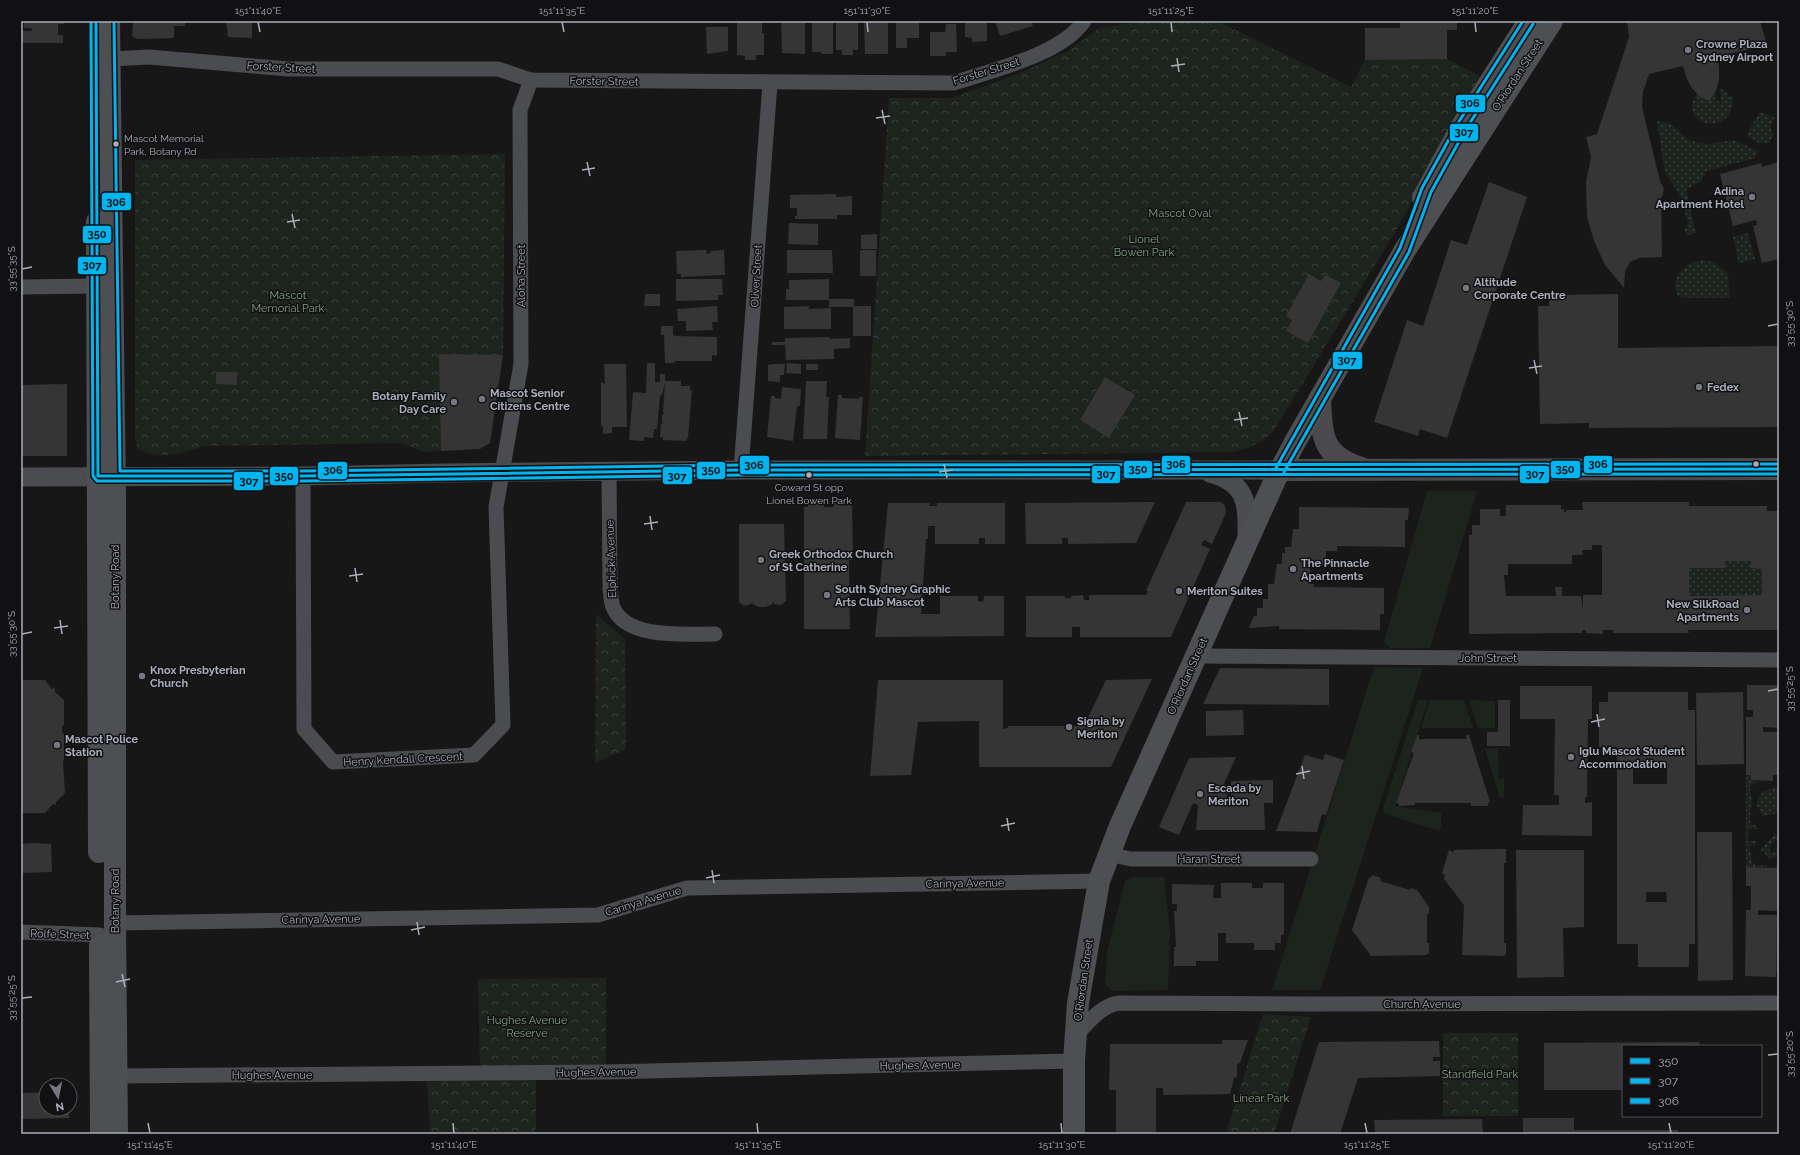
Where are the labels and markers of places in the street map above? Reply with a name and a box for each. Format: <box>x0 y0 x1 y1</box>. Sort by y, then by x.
place label: Crowne Plaza Sydney Airport <box>1696 38 1774 64</box>
marker: Crowne Plaza Sydney Airport <box>1683 45 1693 55</box>
place label: Mascot Memorial Park, Botany Rd <box>124 133 204 157</box>
marker: Mascot Memorial Park, Botany Rd <box>111 139 121 149</box>
place label: Adina Apartment Hotel <box>1656 185 1745 211</box>
marker: Adina Apartment Hotel <box>1747 192 1757 202</box>
place label: Altitude Corporate Centre <box>1474 276 1566 302</box>
marker: Altitude Corporate Centre <box>1461 283 1471 293</box>
place label: Fedex <box>1707 381 1739 394</box>
marker: Fedex <box>1694 382 1704 392</box>
place label: Mascot Senior Citizens Centre <box>490 387 570 413</box>
place label: Botany Family Day Care <box>372 390 446 416</box>
marker: Mascot Senior Citizens Centre <box>477 394 487 404</box>
marker: Botany Family Day Care <box>449 397 459 407</box>
unlabelled marker <box>1751 459 1761 469</box>
marker: Coward St opp Lionel Bowen Park <box>804 470 814 480</box>
place label: Coward St opp Lionel Bowen Park <box>766 482 853 506</box>
place label: Greek Orthodox Church of St Catherine <box>769 548 894 574</box>
marker: Greek Orthodox Church of St Catherine <box>756 555 766 565</box>
place label: The Pinnacle Apartments <box>1301 557 1370 583</box>
marker: The Pinnacle Apartments <box>1288 564 1298 574</box>
place label: South Sydney Graphic Arts Club Mascot <box>835 583 951 609</box>
place label: Meriton Suites <box>1187 585 1263 598</box>
marker: Meriton Suites <box>1174 586 1184 596</box>
marker: South Sydney Graphic Arts Club Mascot <box>822 590 832 600</box>
place label: New SilkRoad Apartments <box>1666 598 1740 624</box>
marker: New SilkRoad Apartments <box>1742 605 1752 615</box>
place label: Knox Presbyterian Church <box>150 664 246 690</box>
marker: Knox Presbyterian Church <box>137 671 147 681</box>
place label: Signia by Meriton <box>1077 715 1125 741</box>
marker: Signia by Meriton <box>1064 722 1074 732</box>
place label: Mascot Police Station <box>65 733 139 759</box>
marker: Mascot Police Station <box>52 740 62 750</box>
place label: Iglu Mascot Student Accommodation <box>1579 745 1686 771</box>
marker: Iglu Mascot Student Accommodation <box>1566 752 1576 762</box>
place label: Escada by Meriton <box>1208 782 1261 808</box>
marker: Escada by Meriton <box>1195 789 1205 799</box>

